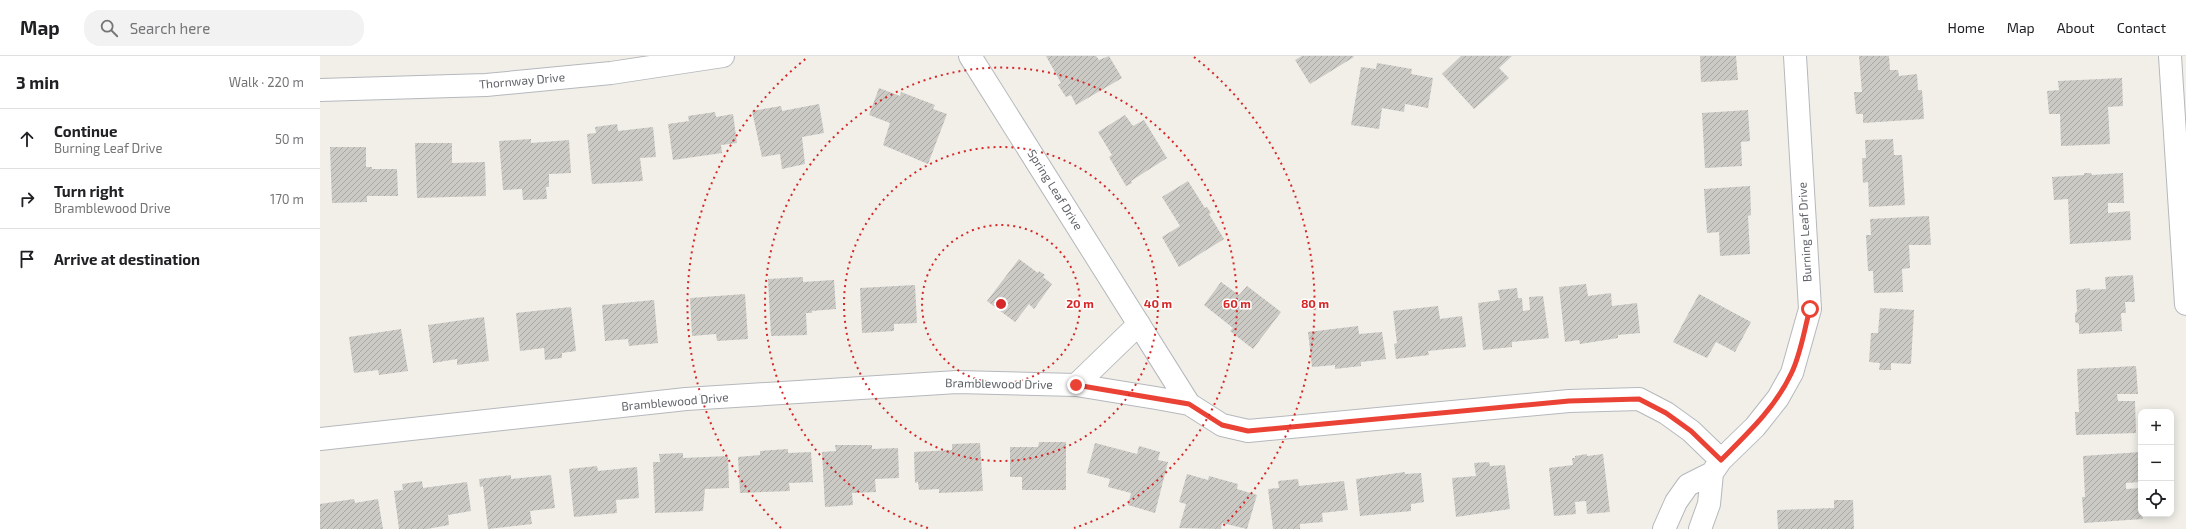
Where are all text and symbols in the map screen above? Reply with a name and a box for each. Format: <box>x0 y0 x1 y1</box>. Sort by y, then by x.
search box <box>84 10 364 46</box>
text: Map <box>20 16 60 39</box>
icon: search <box>98 17 120 39</box>
text: Search here <box>130 19 210 37</box>
text: Home <box>1948 19 1985 36</box>
text: Map <box>2007 19 2035 36</box>
text: About <box>2057 19 2095 36</box>
text: Contact <box>2117 19 2166 36</box>
street label: Thornway Drive <box>478 69 565 91</box>
text: 3 min <box>16 72 59 92</box>
text: Walk · 220 m <box>229 74 304 90</box>
text: Continue <box>54 122 117 140</box>
icon: ahead <box>16 128 38 150</box>
text: 50 m <box>275 131 304 147</box>
text: Burning Leaf Drive <box>54 140 162 156</box>
street label: Spring Leaf Drive <box>1025 147 1086 232</box>
text: Turn right <box>54 182 124 200</box>
street label: Burning Leaf Drive <box>1794 182 1814 282</box>
icon: right <box>16 188 38 210</box>
text: 170 m <box>270 191 304 207</box>
text: Bramblewood Drive <box>54 200 171 216</box>
icon: arrive <box>16 248 38 270</box>
text: Arrive at destination <box>54 250 200 268</box>
text: 20 m <box>1066 296 1094 310</box>
text: 40 m <box>1144 296 1172 310</box>
text: 60 m <box>1223 296 1251 310</box>
text: 80 m <box>1301 296 1329 310</box>
centre of rings <box>994 297 1008 311</box>
route start <box>1801 300 1819 318</box>
street label: Bramblewood Drive <box>945 375 1053 391</box>
route end <box>1067 376 1085 394</box>
street label: Bramblewood Drive <box>621 389 729 413</box>
map controls <box>2138 409 2174 517</box>
button: + <box>2138 409 2174 445</box>
button: − <box>2138 445 2174 481</box>
button: locate <box>2138 481 2174 517</box>

